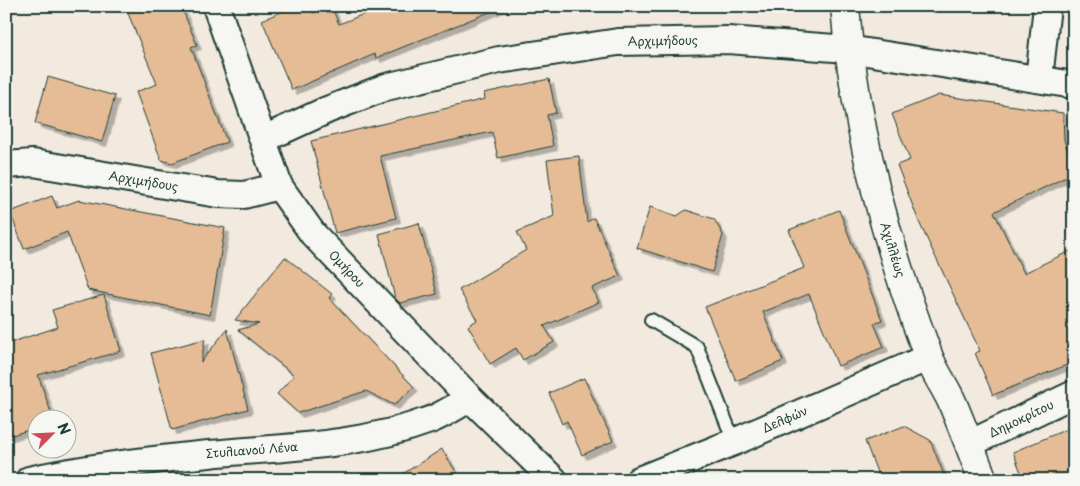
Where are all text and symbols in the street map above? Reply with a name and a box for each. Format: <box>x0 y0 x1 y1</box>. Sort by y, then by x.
street label: Αρχιμήδους <box>628 31 698 50</box>
street label: Αρχιμήδους <box>107 166 180 195</box>
street label: Αχιλλέως <box>877 220 910 280</box>
street label: Ομήρου <box>325 246 370 291</box>
street label: Δημοκρίτου <box>985 395 1057 441</box>
street label: Δελφών <box>759 401 810 437</box>
north arrow <box>28 408 78 458</box>
text: N <box>52 419 76 438</box>
street label: Στυλιανού Λένα <box>205 437 299 462</box>

